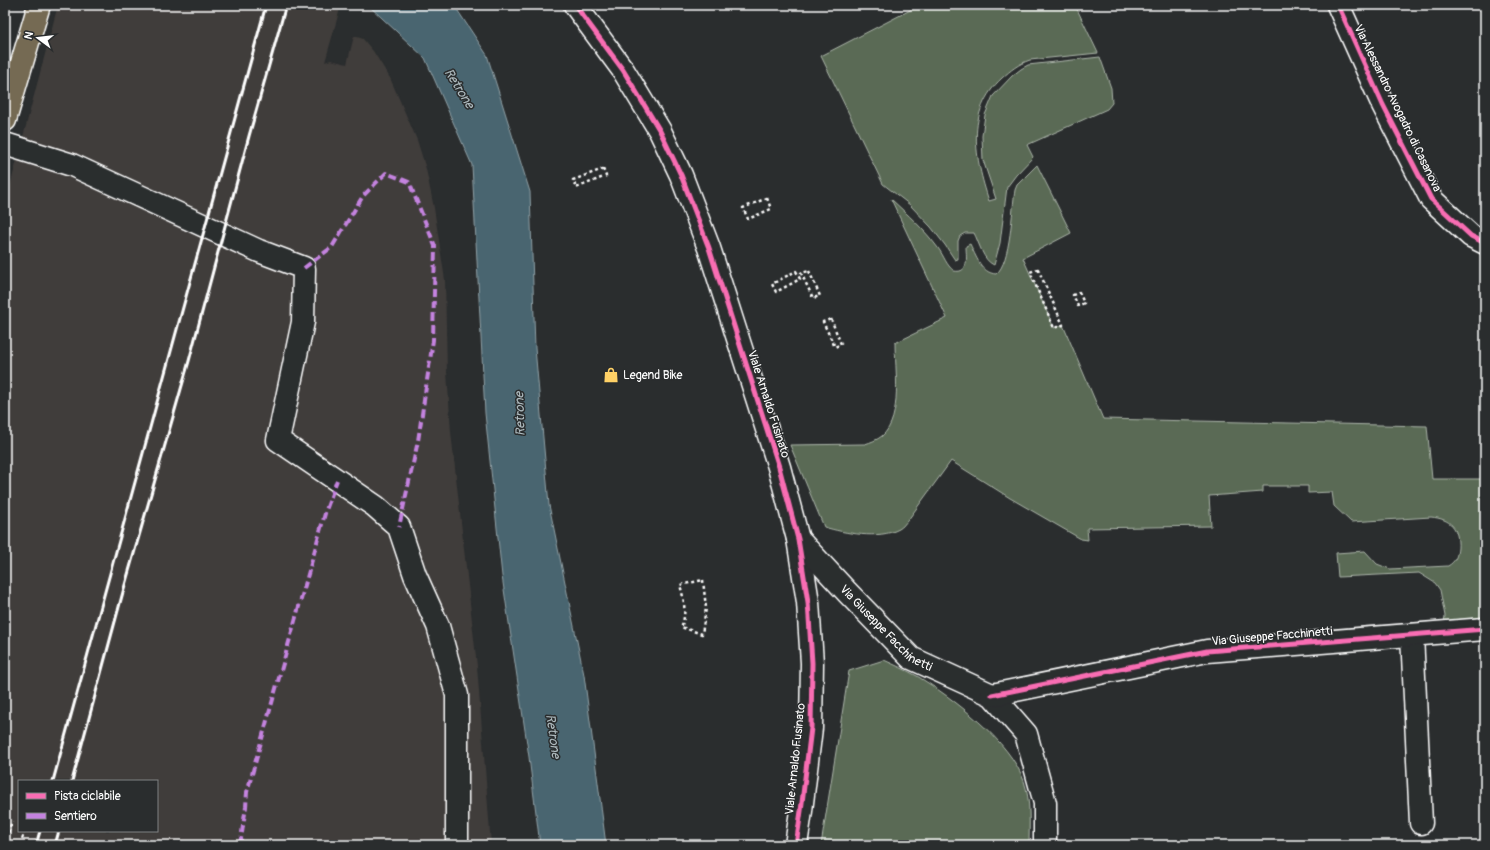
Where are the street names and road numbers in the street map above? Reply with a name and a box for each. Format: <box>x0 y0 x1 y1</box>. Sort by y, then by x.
street label: Via Alessandro Avogadro di Casanova <box>1350 22 1445 195</box>
street label: Viale Arnaldo Fusinato <box>744 348 793 460</box>
street label: Via Giuseppe Facchinetti <box>836 582 935 675</box>
street label: Via Giuseppe Facchinetti <box>1211 624 1333 649</box>
street label: Viale Arnaldo Fusinato <box>782 702 809 816</box>

